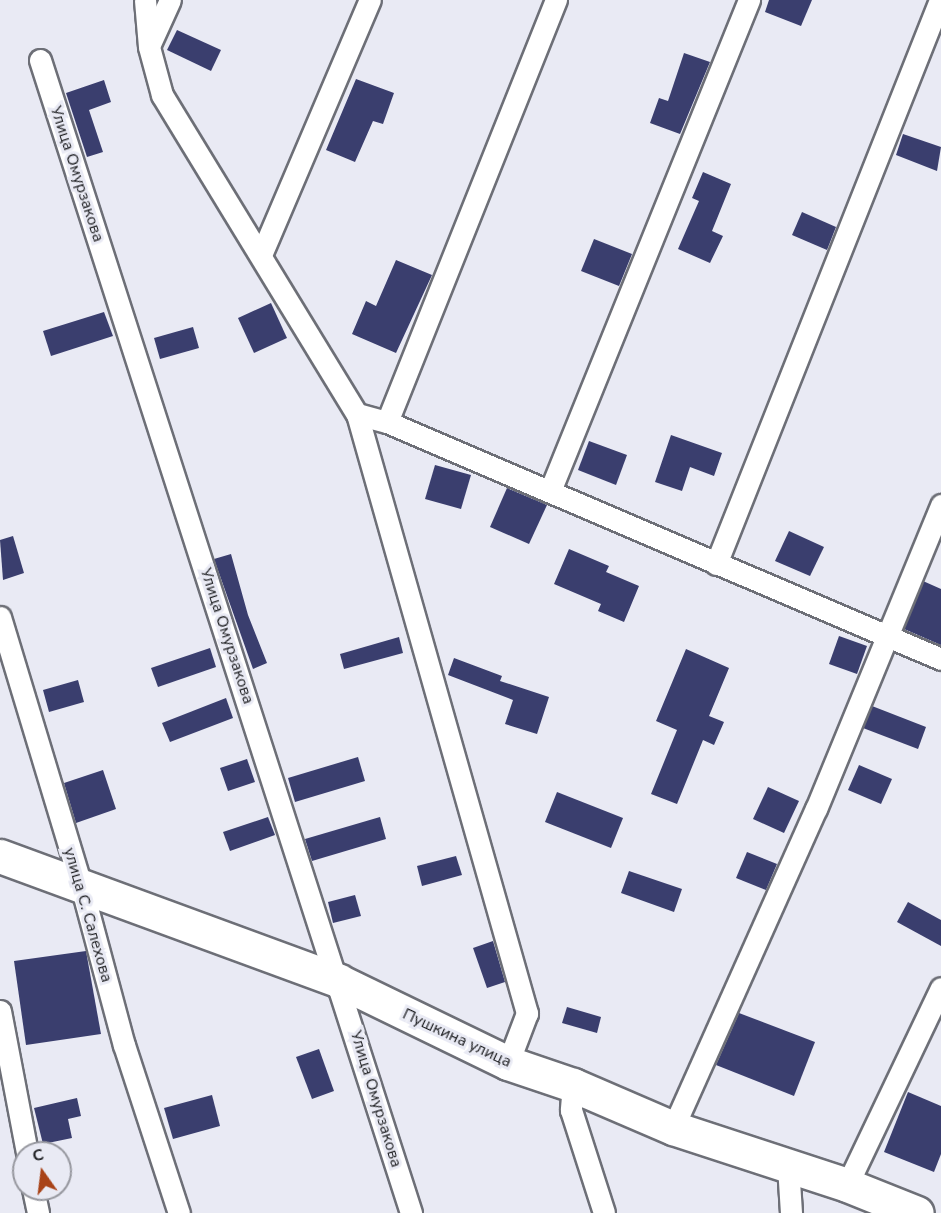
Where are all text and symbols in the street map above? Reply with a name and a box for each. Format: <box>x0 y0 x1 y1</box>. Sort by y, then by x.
street label: Улица Омурзакова <box>46 104 108 244</box>
street label: Улица Омурзакова <box>196 566 258 706</box>
street label: улица С. Салехова <box>60 845 116 985</box>
street label: Пушкина улица <box>400 1004 514 1072</box>
street label: Улица Омурзакова <box>346 1028 406 1170</box>
north arrow <box>12 1141 72 1201</box>
text: С <box>30 1143 46 1167</box>

